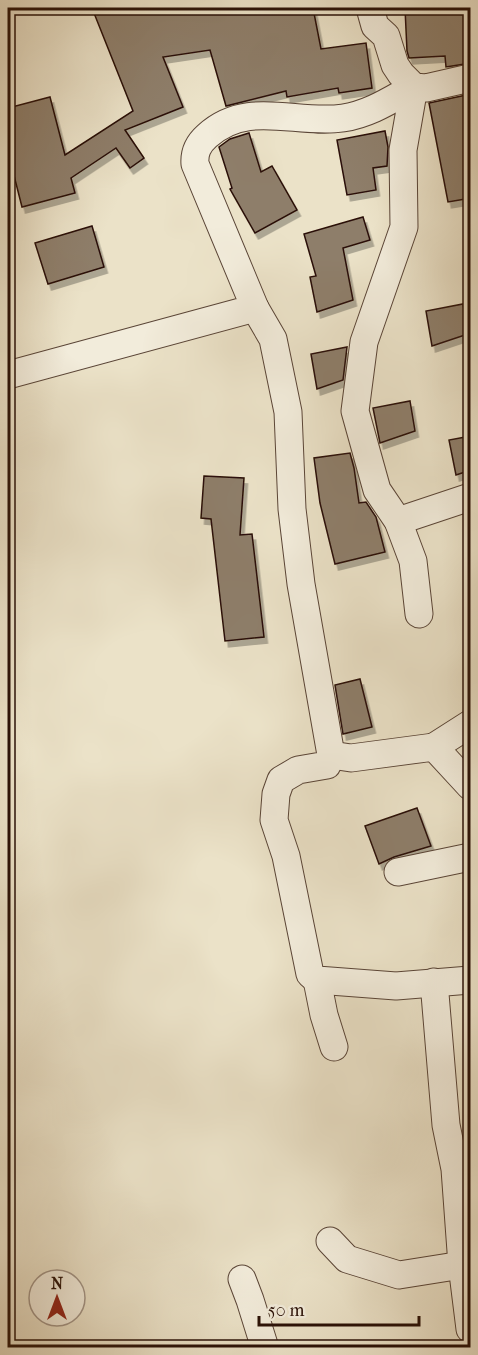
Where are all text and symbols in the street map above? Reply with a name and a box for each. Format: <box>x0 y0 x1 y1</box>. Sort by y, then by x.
north arrow <box>27 1268 87 1328</box>
text: N <box>51 1274 64 1293</box>
scale bar <box>259 1289 420 1327</box>
text: 50 m <box>268 1300 305 1321</box>

